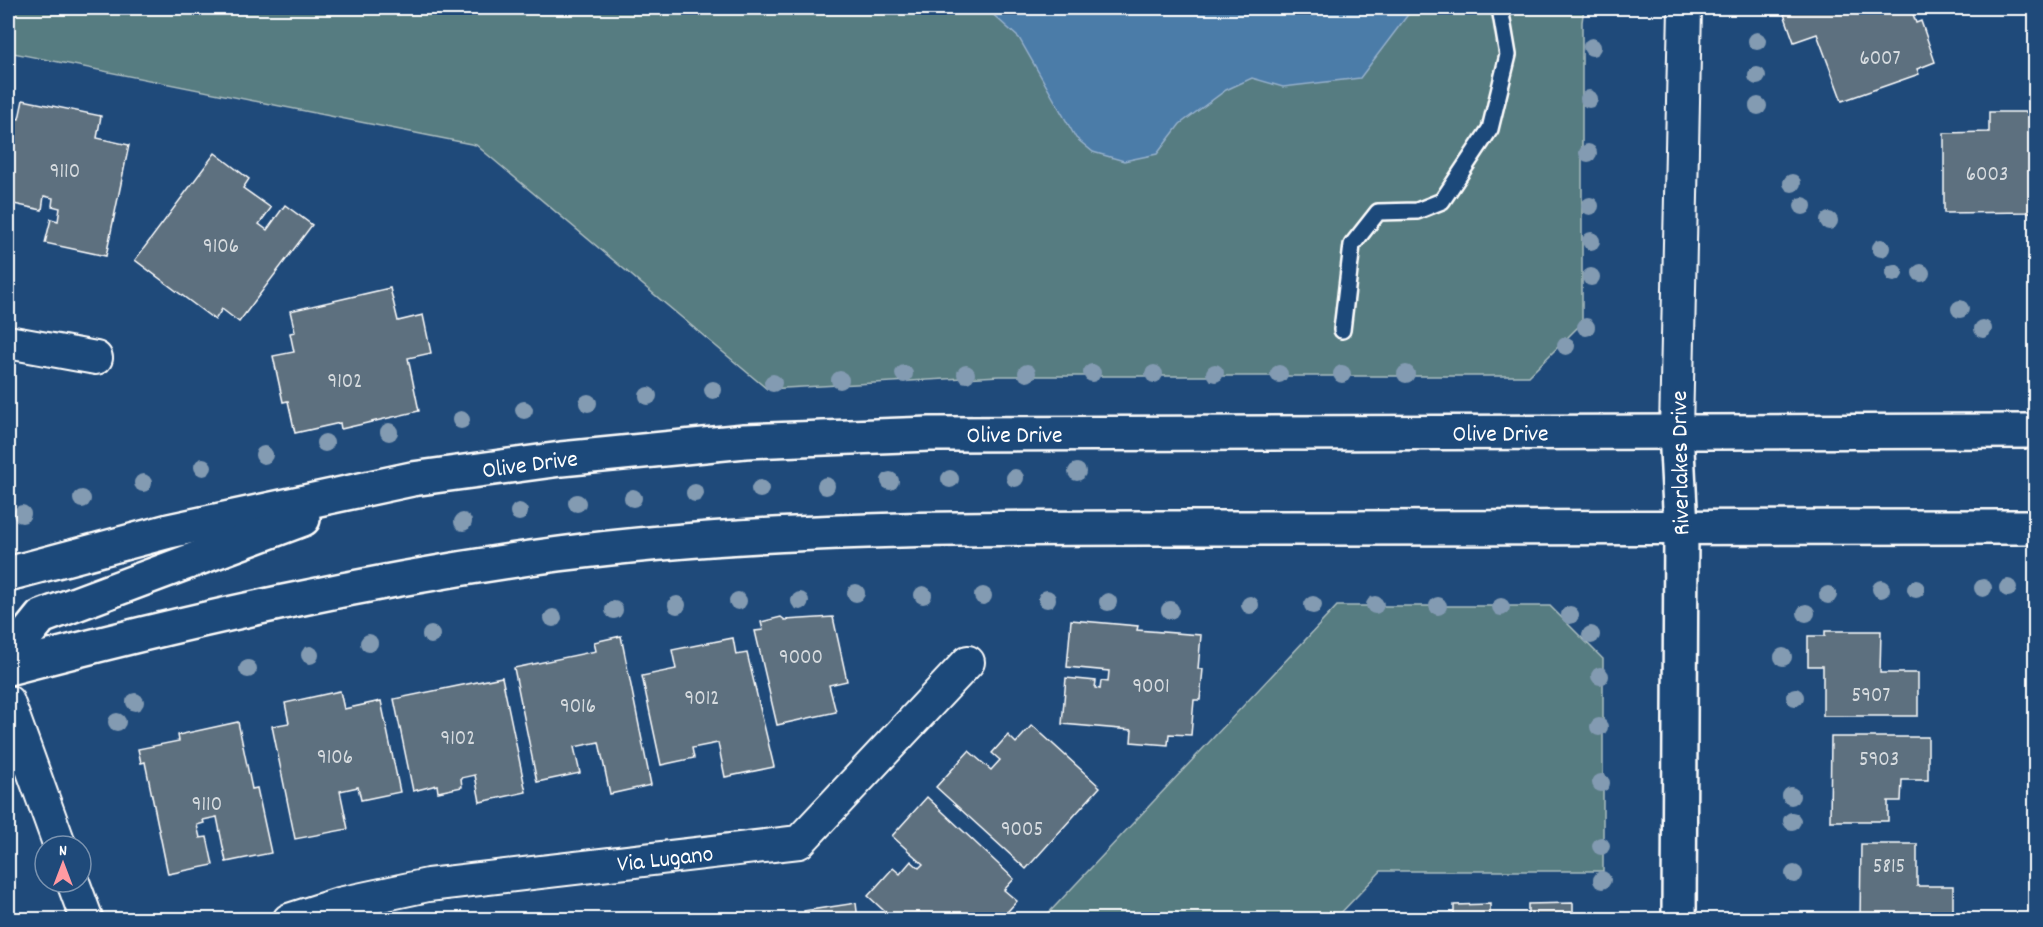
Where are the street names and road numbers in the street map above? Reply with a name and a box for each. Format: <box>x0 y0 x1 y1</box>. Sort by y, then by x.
street label: Riverlakes Drive <box>1664 390 1700 536</box>
street label: Olive Drive <box>1452 418 1549 453</box>
street label: Olive Drive <box>966 420 1063 454</box>
street label: Olive Drive <box>480 443 580 489</box>
street label: Via Lugano <box>615 838 715 883</box>

